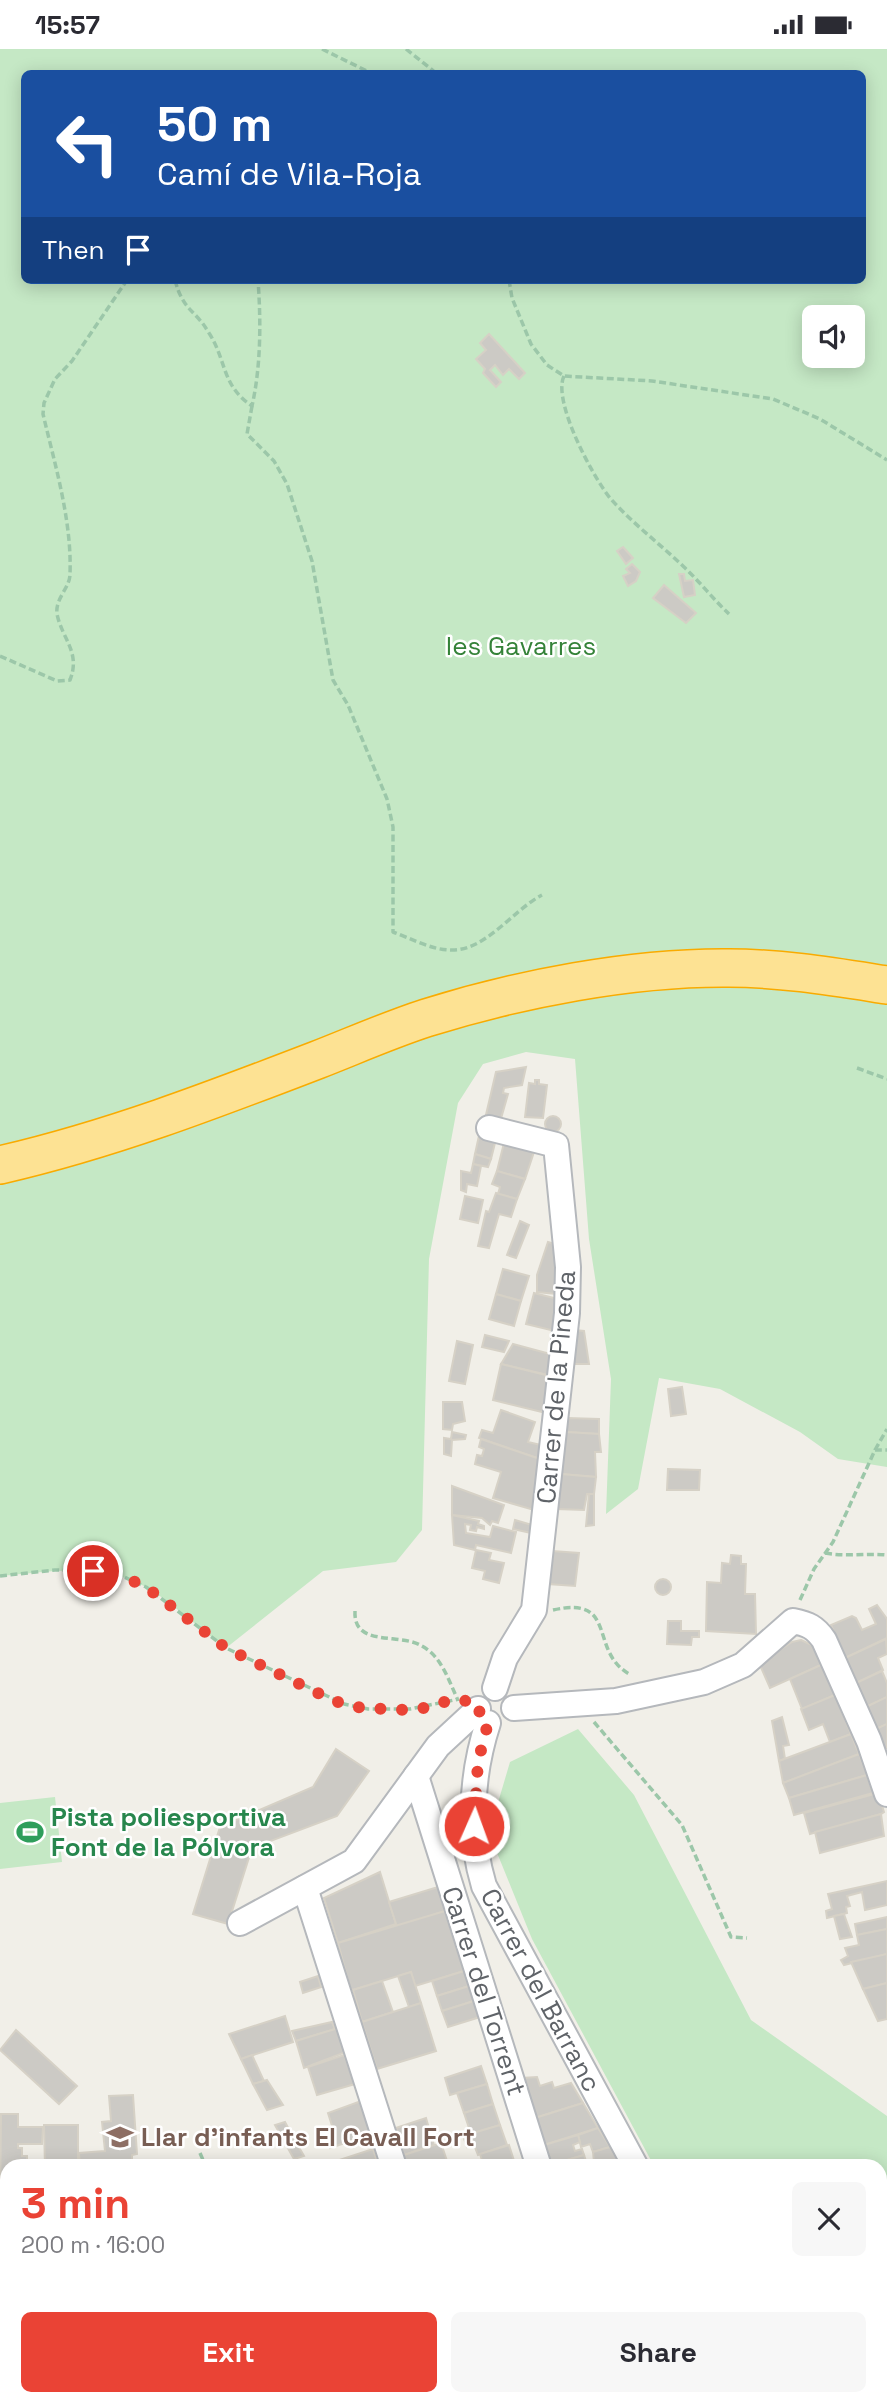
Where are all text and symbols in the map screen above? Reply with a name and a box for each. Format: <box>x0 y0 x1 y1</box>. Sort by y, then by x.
text: 15:57 <box>35 8 100 42</box>
text: 50 m <box>157 93 272 155</box>
icon: left <box>42 98 133 189</box>
text: Camí de Vila-Roja <box>157 154 421 194</box>
icon: arrive <box>119 231 157 269</box>
text: Then <box>42 233 105 267</box>
map controls <box>802 305 865 368</box>
button: sound <box>802 305 865 368</box>
park label: les Gavarres <box>446 629 596 663</box>
street label: Carrer de la Pineda <box>529 1269 583 1505</box>
pin <box>63 1541 123 1601</box>
icon: arrive <box>74 1552 112 1590</box>
position arrow <box>437 1789 511 1863</box>
place label: Pista poliesportiva Font de la Pólvora <box>51 1800 286 1864</box>
sports icon: Pista poliesportiva Font de la Pólvora <box>15 1817 45 1847</box>
street label: Carrer del Torrent <box>434 1882 534 2100</box>
street label: Carrer del Barranc <box>473 1882 609 2098</box>
place label: Llar d'infants El Cavall Fort <box>141 2120 475 2154</box>
school or university icon: Llar d'infants El Cavall Fort <box>105 2122 135 2152</box>
text: 3 min <box>21 2177 130 2230</box>
button: close <box>792 2182 866 2256</box>
text: 200 m · 16:00 <box>21 2230 165 2260</box>
button: Exit <box>21 2312 437 2392</box>
button: Share <box>451 2312 866 2392</box>

